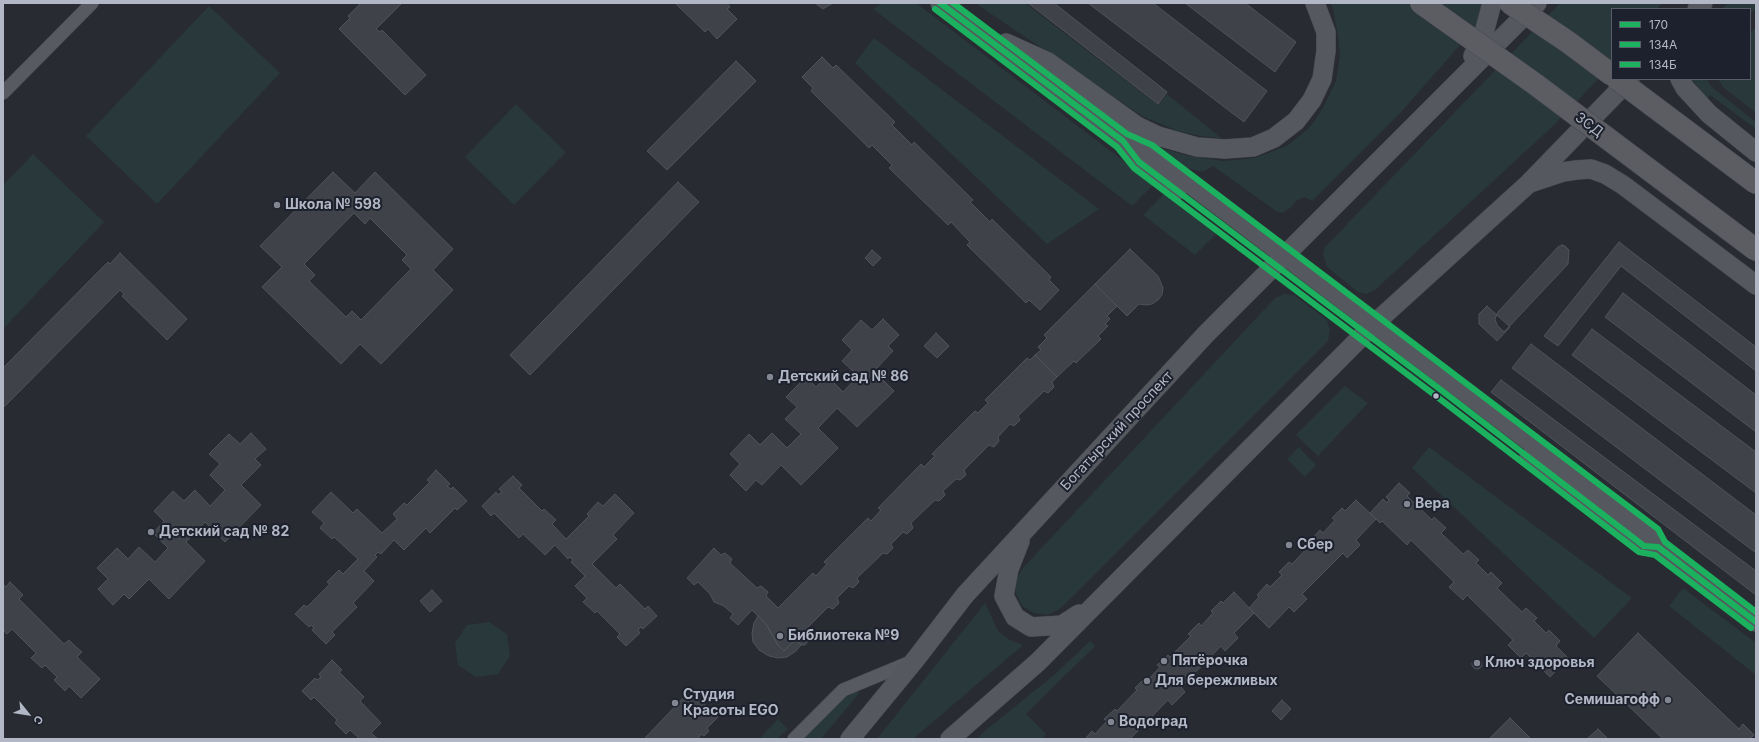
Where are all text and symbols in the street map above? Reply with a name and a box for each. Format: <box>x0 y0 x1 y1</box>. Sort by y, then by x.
legend <box>1611 8 1751 80</box>
text: 170 <box>1649 17 1668 32</box>
text: 134А <box>1649 37 1677 52</box>
text: 134Б <box>1649 57 1677 72</box>
street label: ЗСД <box>1572 109 1606 141</box>
place label: Школа № 598 <box>285 197 381 213</box>
marker: Школа № 598 <box>272 200 282 210</box>
street label: Богатырский проспект <box>1057 368 1177 494</box>
place label: Детский сад № 86 <box>778 369 909 385</box>
marker: Детский сад № 86 <box>765 372 775 382</box>
unlabelled marker <box>1431 391 1441 401</box>
place label: Вера <box>1415 496 1450 512</box>
marker: Вера <box>1402 499 1412 509</box>
place label: Детский сад № 82 <box>159 524 289 540</box>
marker: Детский сад № 82 <box>146 527 156 537</box>
place label: Сбер <box>1297 537 1333 553</box>
marker: Сбер <box>1284 540 1294 550</box>
place label: Библиотека №9 <box>788 628 899 644</box>
marker: Библиотека №9 <box>775 631 785 641</box>
place label: Пятёрочка <box>1172 653 1248 669</box>
place label: Ключ здоровья <box>1485 655 1595 671</box>
marker: Пятёрочка <box>1159 656 1169 666</box>
marker: Ключ здоровья <box>1472 658 1482 668</box>
place label: Для бережливых <box>1155 673 1278 689</box>
marker: Для бережливых <box>1142 676 1152 686</box>
place label: Студия Красоты EGO <box>683 687 779 720</box>
place label: Семишагофф <box>1564 692 1660 708</box>
north arrow <box>8 694 48 734</box>
marker: Семишагофф <box>1663 695 1673 705</box>
marker: Студия Красоты EGO <box>670 698 680 708</box>
text: С <box>30 713 46 727</box>
place label: Водоград <box>1119 714 1188 730</box>
marker: Водоград <box>1106 717 1116 727</box>

